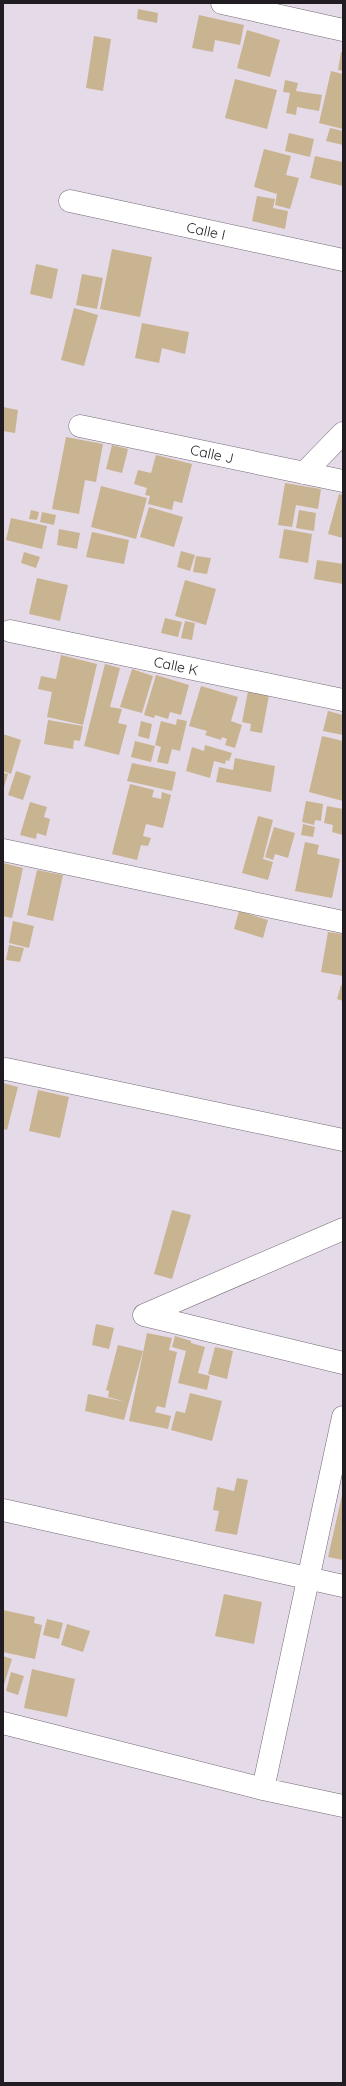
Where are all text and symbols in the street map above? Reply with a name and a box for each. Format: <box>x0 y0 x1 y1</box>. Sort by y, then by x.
street label: Calle I <box>185 218 227 244</box>
street label: Calle J <box>189 441 235 467</box>
street label: Calle K <box>152 653 200 679</box>

